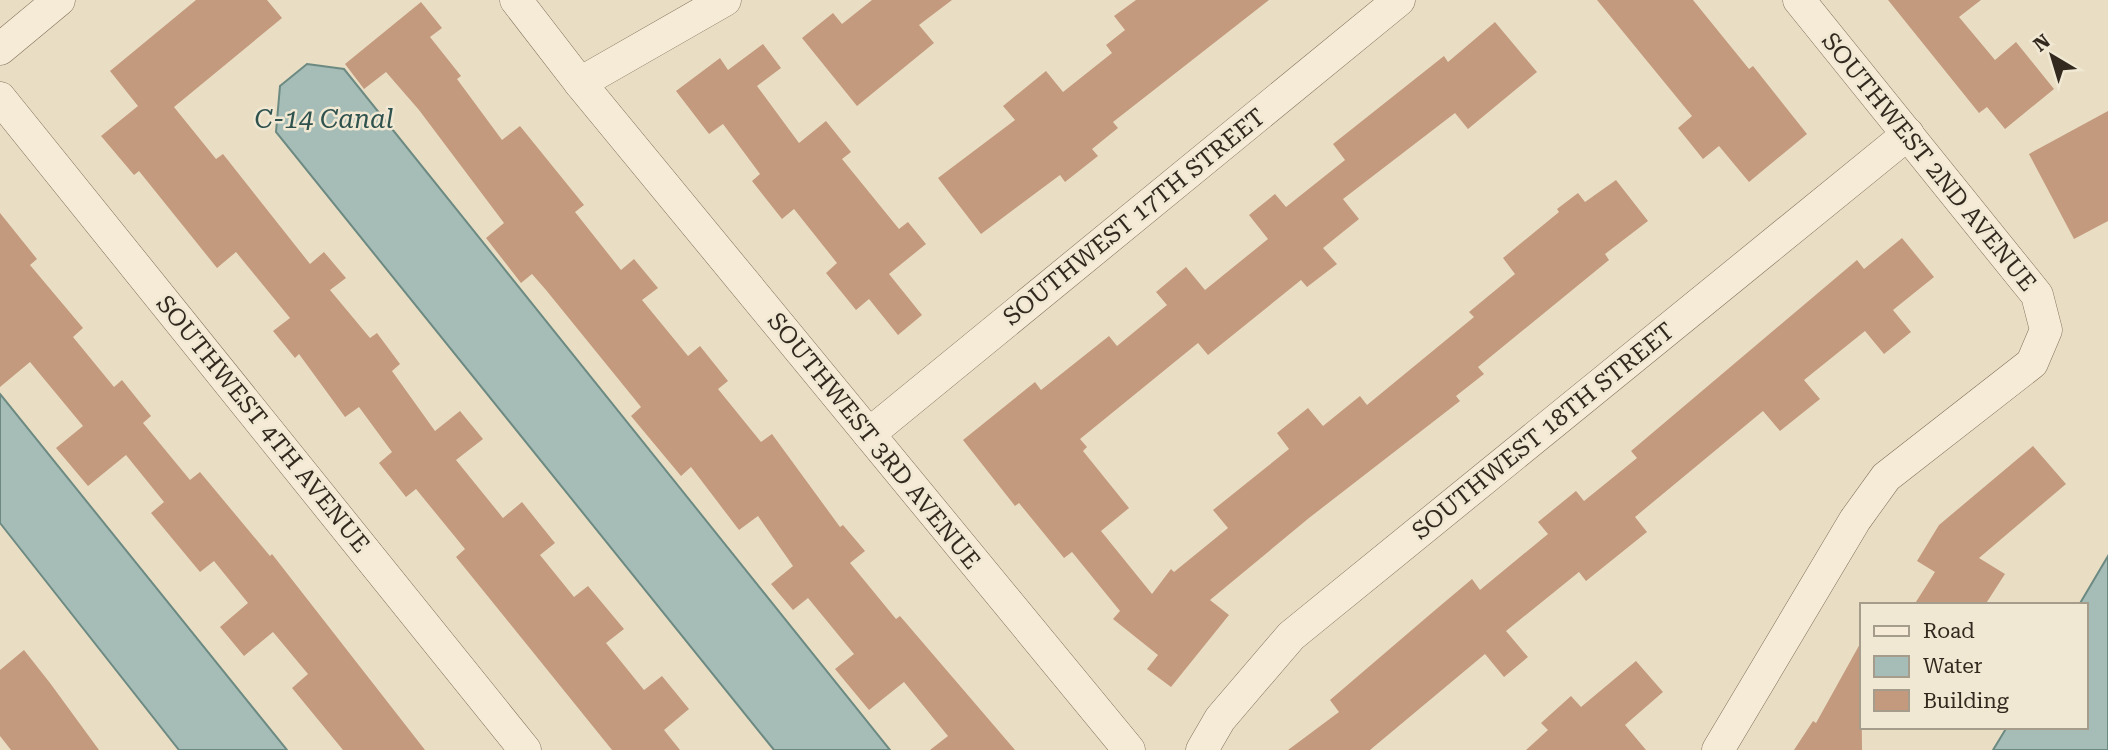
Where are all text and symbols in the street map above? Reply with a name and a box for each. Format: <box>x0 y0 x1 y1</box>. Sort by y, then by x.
north arrow <box>2017 21 2087 91</box>
street label: SOUTHWEST 2ND AVENUE <box>1816 27 2042 297</box>
street label: SOUTHWEST 17TH STREET <box>998 103 1270 331</box>
water label: C-14 Canal <box>255 104 393 134</box>
street label: SOUTHWEST 4TH AVENUE <box>151 290 375 558</box>
street label: SOUTHWEST 3RD AVENUE <box>762 307 986 575</box>
street label: SOUTHWEST 18TH STREET <box>1407 317 1679 545</box>
legend <box>1860 603 2087 729</box>
text: Road <box>1923 619 1975 643</box>
text: Water <box>1923 654 1983 678</box>
text: Building <box>1923 689 2009 713</box>

